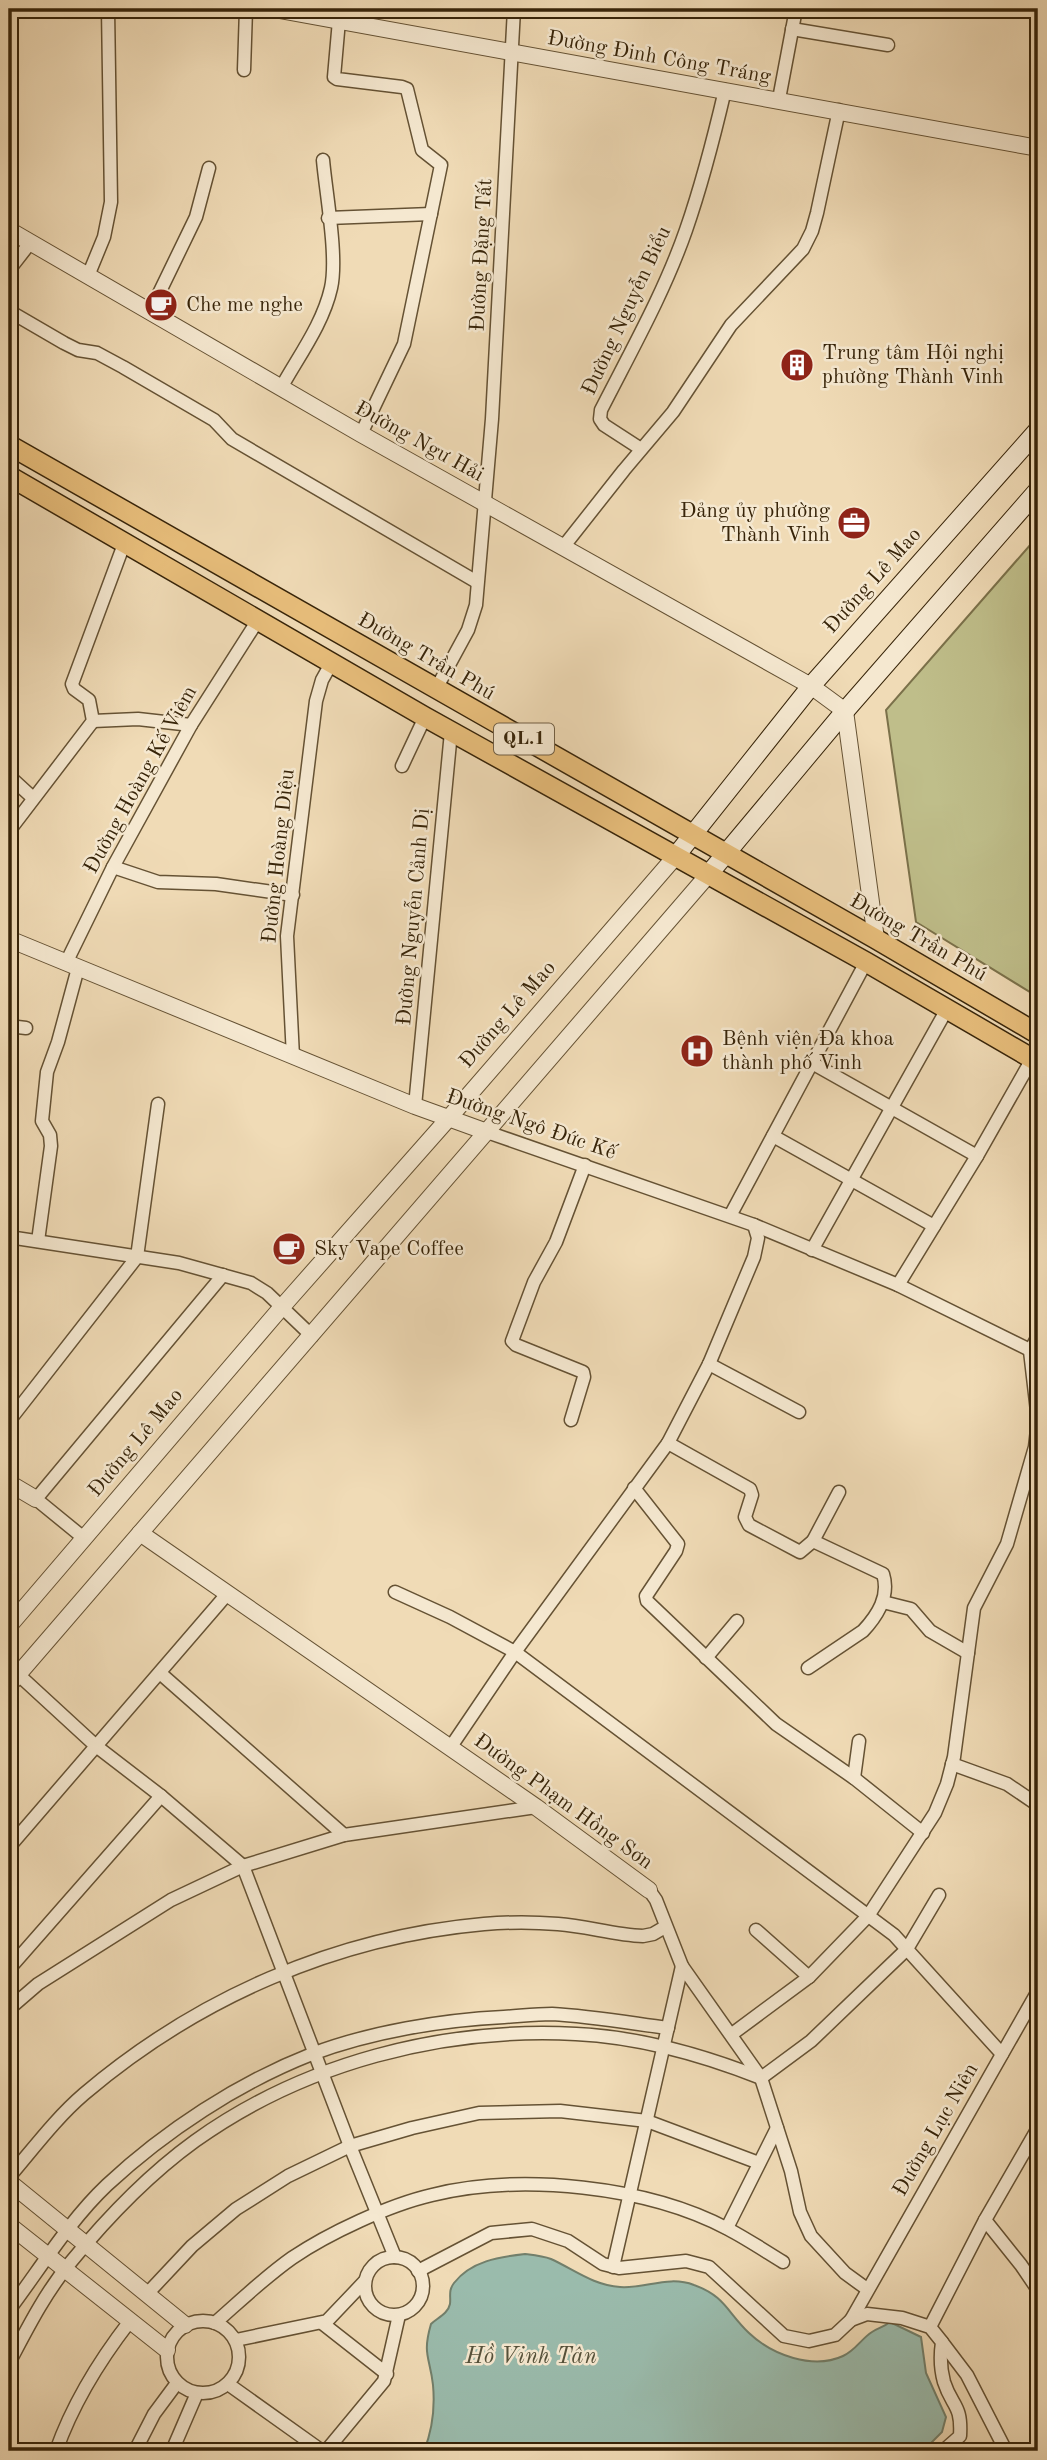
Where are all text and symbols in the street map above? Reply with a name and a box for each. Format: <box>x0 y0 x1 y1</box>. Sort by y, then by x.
street label: Đường Đinh Công Tráng <box>546 28 773 88</box>
street label: Đường Đặng Tất <box>467 178 496 332</box>
street label: Đường Nguyễn Biểu <box>577 222 675 399</box>
cafe icon: Che me nghe <box>142 286 180 324</box>
place label: Che me nghe <box>186 295 303 316</box>
place label: Trung tâm Hội nghị phường Thành Vinh <box>822 343 1004 388</box>
building icon: Trung tâm Hội nghị phường Thành Vinh <box>778 346 816 384</box>
street label: Đường Ngư Hải <box>351 398 487 486</box>
place label: Đảng ủy phường Thành Vinh <box>680 501 831 546</box>
office icon: Đảng ủy phường Thành Vinh <box>835 504 873 542</box>
street label: Đường Lê Mao <box>820 524 926 638</box>
street label: Đường Trần Phú <box>354 608 499 705</box>
street label: Đường Hoàng Kế Viêm <box>80 682 201 877</box>
road number: QL.1 <box>494 724 554 754</box>
street label: Đường Hoàng Diệu <box>259 768 299 944</box>
street label: Đường Nguyễn Cảnh Dị <box>392 807 434 1026</box>
street label: Đường Trần Phú <box>846 889 991 986</box>
street label: Đường Lê Mao <box>456 957 560 1073</box>
place label: Bệnh viện Đa khoa thành phố Vinh <box>722 1029 894 1074</box>
hospital icon: Bệnh viện Đa khoa thành phố Vinh <box>678 1032 716 1070</box>
street label: Đường Ngô Đức Kế <box>443 1085 620 1164</box>
cafe icon: Sky Vape Coffee <box>270 1230 308 1268</box>
place label: Sky Vape Coffee <box>314 1239 464 1260</box>
street label: Đường Lê Mao <box>85 1385 187 1501</box>
street label: Đường Phạm Hồng Sơn <box>470 1729 657 1874</box>
street label: Đường Lục Niên <box>890 2060 982 2200</box>
water label: Hồ Vinh Tân <box>464 2343 597 2368</box>

